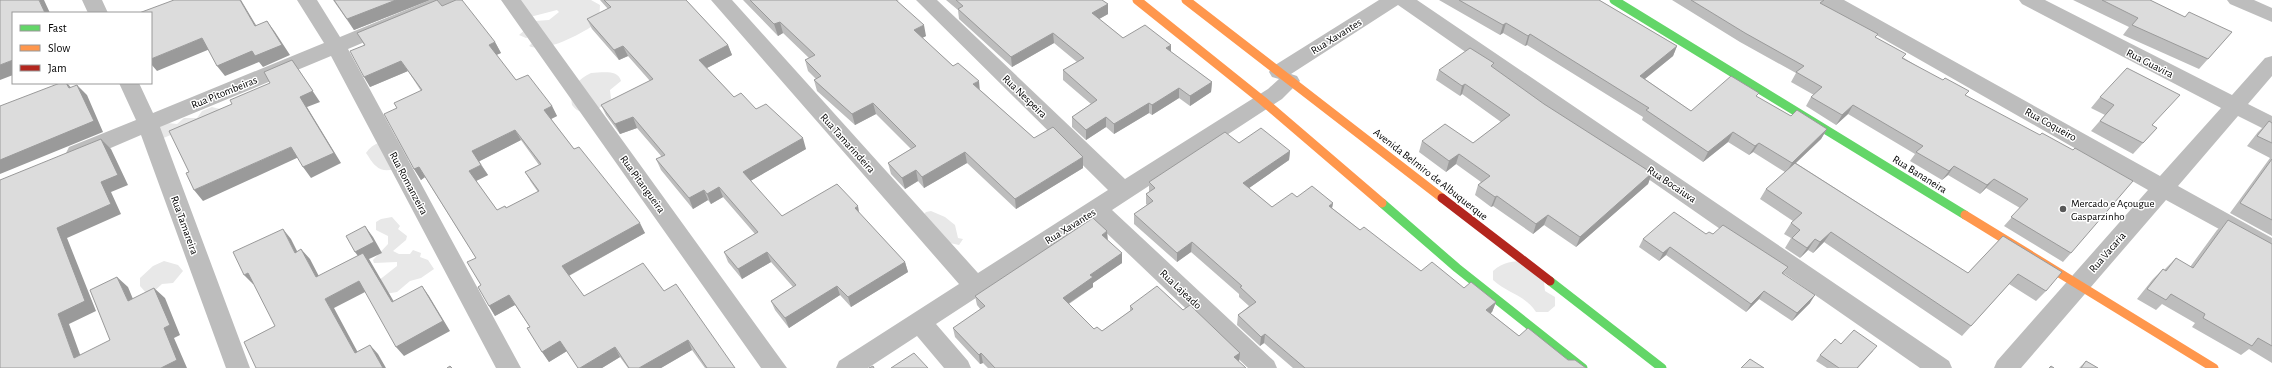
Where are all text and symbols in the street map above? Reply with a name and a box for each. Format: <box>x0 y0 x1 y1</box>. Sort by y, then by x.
legend <box>12 12 152 84</box>
street label: Rua Xavantes <box>1309 17 1364 56</box>
text: Fast <box>48 22 67 34</box>
text: Slow <box>48 42 70 54</box>
street label: Rua Guavira <box>2124 47 2175 80</box>
text: Jam <box>48 62 67 74</box>
street label: Rua Nespeira <box>1000 73 1049 120</box>
street label: Rua Pitombeiras <box>190 74 259 111</box>
street label: Rua Coqueiro <box>2023 106 2078 143</box>
street label: Rua Tamarindeira <box>818 112 877 175</box>
street label: Avenida Belmiro de Albuquerque <box>1372 127 1490 222</box>
street label: Rua Romanzeira <box>387 150 430 216</box>
street label: Rua Pitangueira <box>618 153 667 215</box>
street label: Rua Bananeira <box>1891 153 1949 195</box>
street label: Rua Bocaiuva <box>1645 164 1698 205</box>
street label: Rua Tamareira <box>169 194 200 256</box>
place label: Mercado e Açougue Gasparzinho <box>2071 198 2155 222</box>
marker: Mercado e Açougue Gasparzinho <box>2058 204 2068 214</box>
street label: Rua Xavantes <box>1043 207 1098 246</box>
street label: Rua Vacaria <box>2087 230 2128 275</box>
street label: Rua Lajeado <box>1158 268 1204 311</box>

